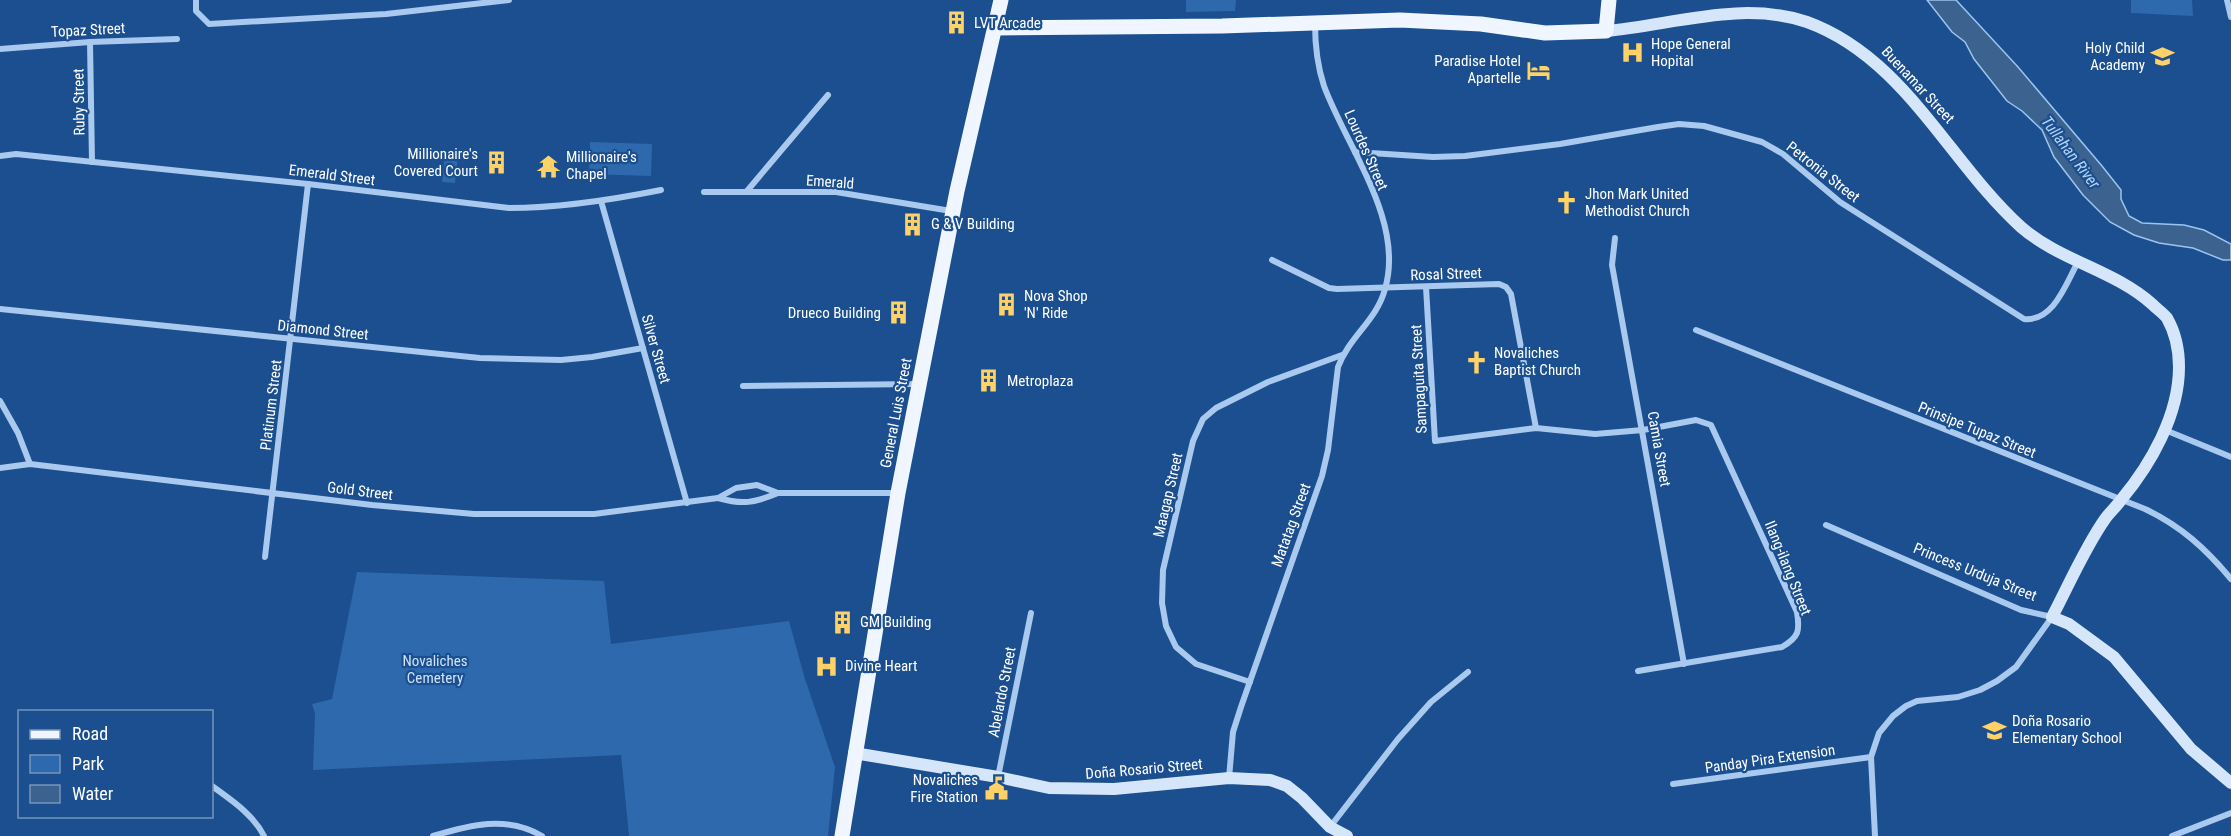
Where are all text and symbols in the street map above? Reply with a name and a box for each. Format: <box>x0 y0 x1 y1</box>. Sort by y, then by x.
building icon: LVT Arcade <box>943 10 969 36</box>
place label: LVT Arcade <box>974 14 1041 32</box>
street label: Topaz Street <box>50 19 126 41</box>
place label: Hope General Hopital <box>1651 35 1731 70</box>
place label: Holy Child Academy <box>2085 39 2145 74</box>
hospital icon: Hope General Hopital <box>1620 40 1646 66</box>
street label: Buenamar Street <box>1878 43 1958 127</box>
school or university icon: Holy Child Academy <box>2150 44 2176 70</box>
place label: Paradise Hotel Apartelle <box>1434 52 1521 87</box>
hotel icon: Paradise Hotel Apartelle <box>1526 57 1552 83</box>
street label: Ruby Street <box>69 68 89 136</box>
street label: Lourdes Street <box>1340 107 1392 193</box>
water label: Tullahan River <box>2037 112 2105 193</box>
street label: Petronia Street <box>1783 138 1863 206</box>
place label: Millionaire's Covered Court <box>394 145 478 180</box>
place label: Millionaire's Chapel <box>566 148 637 183</box>
building icon: Millionaire's Covered Court <box>483 150 509 176</box>
temple icon: Millionaire's Chapel <box>535 153 561 179</box>
street label: Emerald Street <box>288 161 376 189</box>
street label: Emerald <box>805 171 855 193</box>
place label: Jhon Mark United Methodist Church <box>1585 185 1690 220</box>
church icon: Jhon Mark United Methodist Church <box>1554 190 1580 216</box>
building icon: G & V Building <box>900 211 926 237</box>
place label: G & V Building <box>931 215 1015 233</box>
street label: Rosal Street <box>1410 264 1482 284</box>
place label: Nova Shop 'N' Ride <box>1024 287 1088 322</box>
building icon: Nova Shop 'N' Ride <box>993 292 1019 318</box>
building icon: Drueco Building <box>886 300 912 326</box>
place label: Drueco Building <box>788 304 881 322</box>
street label: Silver Street <box>638 312 674 386</box>
street label: Diamond Street <box>277 316 369 344</box>
street label: Sampaguita Street <box>1407 324 1431 434</box>
place label: Novaliches Baptist Church <box>1494 344 1581 379</box>
church icon: Novaliches Baptist Church <box>1463 349 1489 375</box>
street label: General Luis Street <box>877 357 915 469</box>
street label: Platinum Street <box>257 359 285 451</box>
building icon: Metroplaza <box>976 368 1002 394</box>
place label: Metroplaza <box>1007 372 1074 390</box>
street label: Prinsipe Tupaz Street <box>1915 398 2039 462</box>
street label: Camia Street <box>1644 410 1674 488</box>
street label: Maagap Street <box>1150 451 1186 539</box>
street label: Gold Street <box>326 478 394 504</box>
street label: Matatag Street <box>1268 481 1314 569</box>
street label: Ilang-ilang Street <box>1761 518 1815 618</box>
street label: Princess Urduja Street <box>1911 539 2039 605</box>
building icon: GM Building <box>829 609 855 635</box>
place label: GM Building <box>860 613 932 631</box>
street label: Abelardo Street <box>984 645 1020 739</box>
park label: Novaliches Cemetery <box>402 652 468 687</box>
hospital icon: Divine Heart <box>814 653 840 679</box>
place label: Divine Heart <box>845 657 918 675</box>
legend <box>18 710 213 818</box>
place label: Doña Rosario Elementary School <box>2012 712 2122 747</box>
school or university icon: Doña Rosario Elementary School <box>1981 717 2007 743</box>
text: Road <box>72 723 108 744</box>
street label: Panday Pira Extension <box>1704 741 1836 777</box>
text: Park <box>72 753 104 774</box>
street label: Doña Rosario Street <box>1085 755 1203 783</box>
place label: Novaliches Fire Station <box>910 771 978 806</box>
public building icon: Novaliches Fire Station <box>983 776 1009 802</box>
text: Water <box>72 783 114 804</box>

